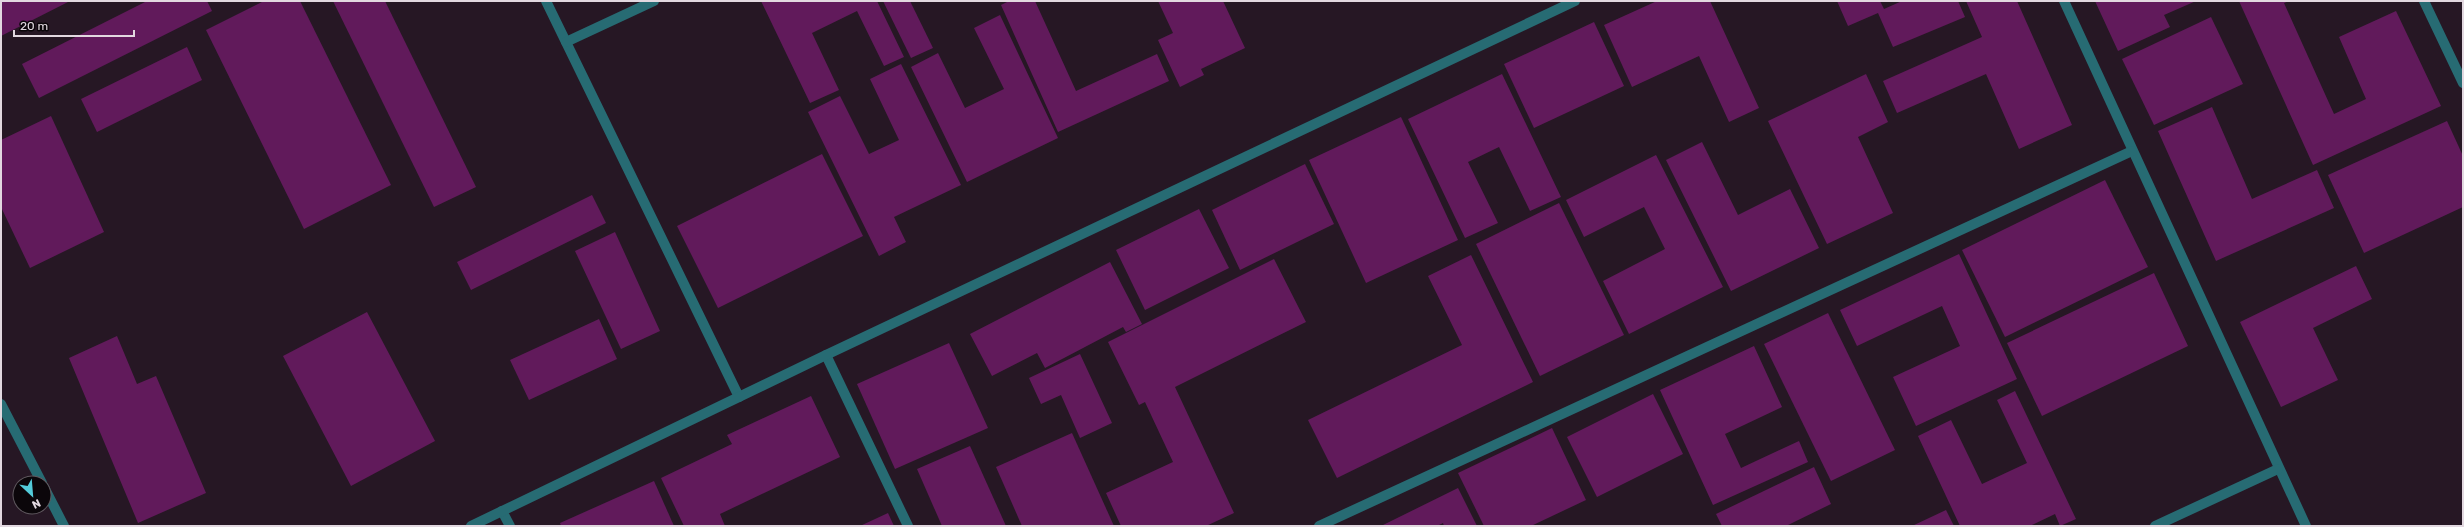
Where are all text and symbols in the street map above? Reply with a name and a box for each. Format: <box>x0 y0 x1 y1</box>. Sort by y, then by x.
scale bar <box>14 12 134 38</box>
text: 20 m <box>20 19 48 33</box>
north arrow <box>12 475 52 515</box>
text: N <box>30 496 43 511</box>

